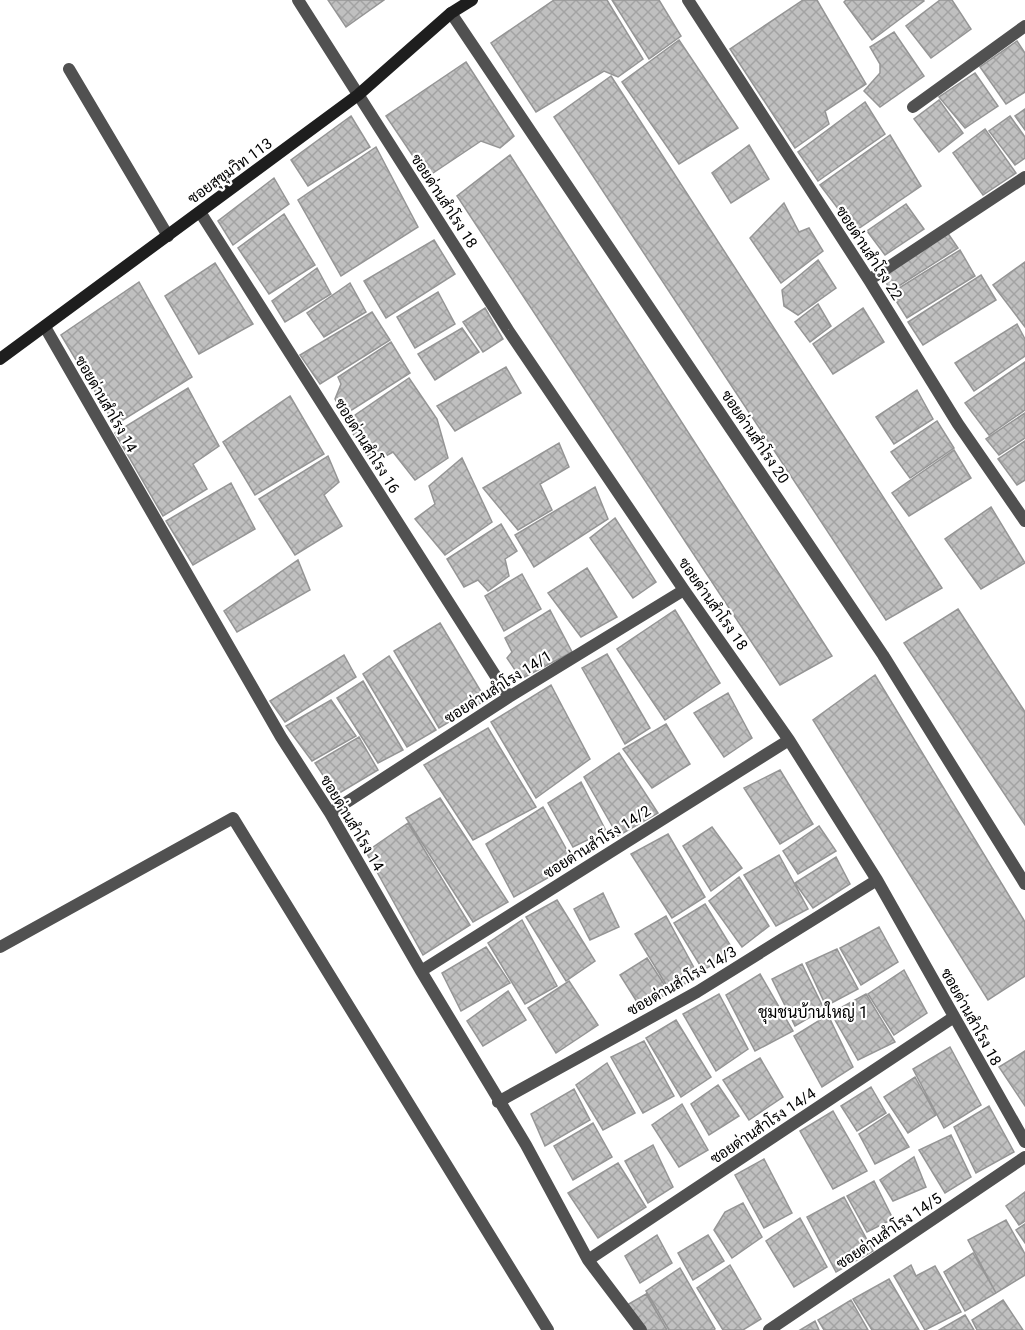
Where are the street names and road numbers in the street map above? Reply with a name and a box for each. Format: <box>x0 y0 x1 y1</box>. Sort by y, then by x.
street label: ซอยสุขุมวิท 113 <box>184 134 277 209</box>
street label: ซอยด่านสำโรง 18 <box>407 150 482 251</box>
street label: ซอยด่านสำโรง 22 <box>832 202 907 303</box>
street label: ซอยด่านสำโรง 14 <box>71 352 142 456</box>
street label: ซอยด่านสำโรง 20 <box>717 386 794 487</box>
street label: ซอยด่านสำโรง 16 <box>331 395 404 497</box>
street label: ซอยด่านสำโรง 18 <box>674 554 752 654</box>
street label: ซอยด่านสำโรง 14/1 <box>440 646 555 727</box>
street label: ซอยด่านสำโรง 14 <box>316 771 389 875</box>
street label: ซอยด่านสำโรง 14/2 <box>539 801 654 882</box>
street label: ซอยด่านสำโรง 14/3 <box>624 942 740 1020</box>
street label: ซอยด่านสำโรง 18 <box>937 965 1006 1069</box>
street label: ซอยด่านสำโรง 14/4 <box>706 1083 820 1168</box>
street label: ซอยด่านสำโรง 14/5 <box>832 1188 945 1273</box>

